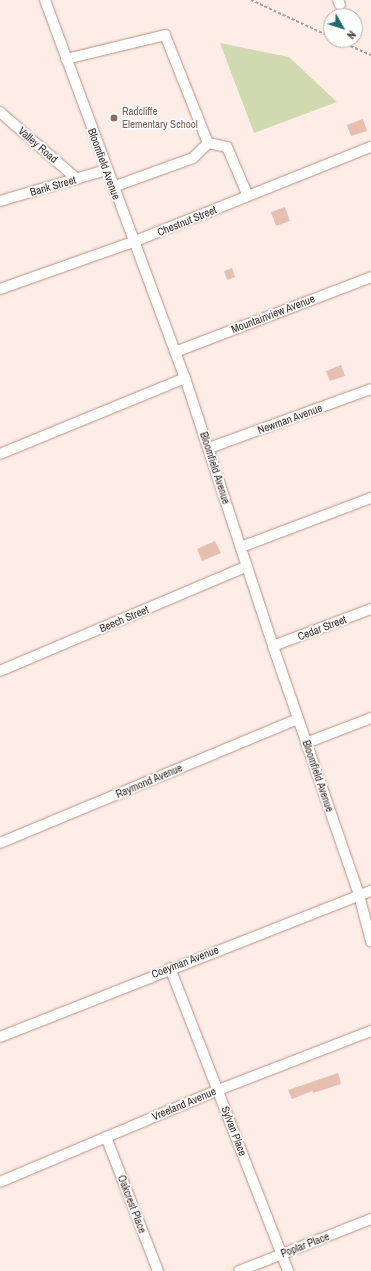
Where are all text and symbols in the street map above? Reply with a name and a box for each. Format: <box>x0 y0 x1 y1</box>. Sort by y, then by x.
north arrow <box>323 8 363 48</box>
text: N <box>344 28 359 42</box>
place label: Radcliffe Elementary School <box>122 105 198 131</box>
marker: Radcliffe Elementary School <box>109 113 119 123</box>
street label: Valley Road <box>16 124 60 166</box>
street label: Bloomfield Avenue <box>85 126 123 202</box>
street label: Bank Street <box>29 173 77 199</box>
street label: Chestnut Street <box>155 203 219 239</box>
street label: Mountainview Avenue <box>229 292 317 336</box>
street label: Newman Avenue <box>256 401 324 437</box>
street label: Bloomfield Avenue <box>197 430 233 506</box>
street label: Beech Street <box>97 603 151 635</box>
street label: Cedar Street <box>296 613 348 643</box>
street label: Bloomfield Avenue <box>299 738 337 814</box>
street label: Raymond Avenue <box>113 761 185 801</box>
street label: Coeyman Avenue <box>149 943 221 981</box>
street label: Vreeland Avenue <box>150 1084 218 1124</box>
street label: Sylvan Place <box>218 1104 250 1158</box>
street label: Oakcrest Place <box>115 1173 149 1235</box>
street label: Poplar Place <box>279 1230 331 1260</box>

